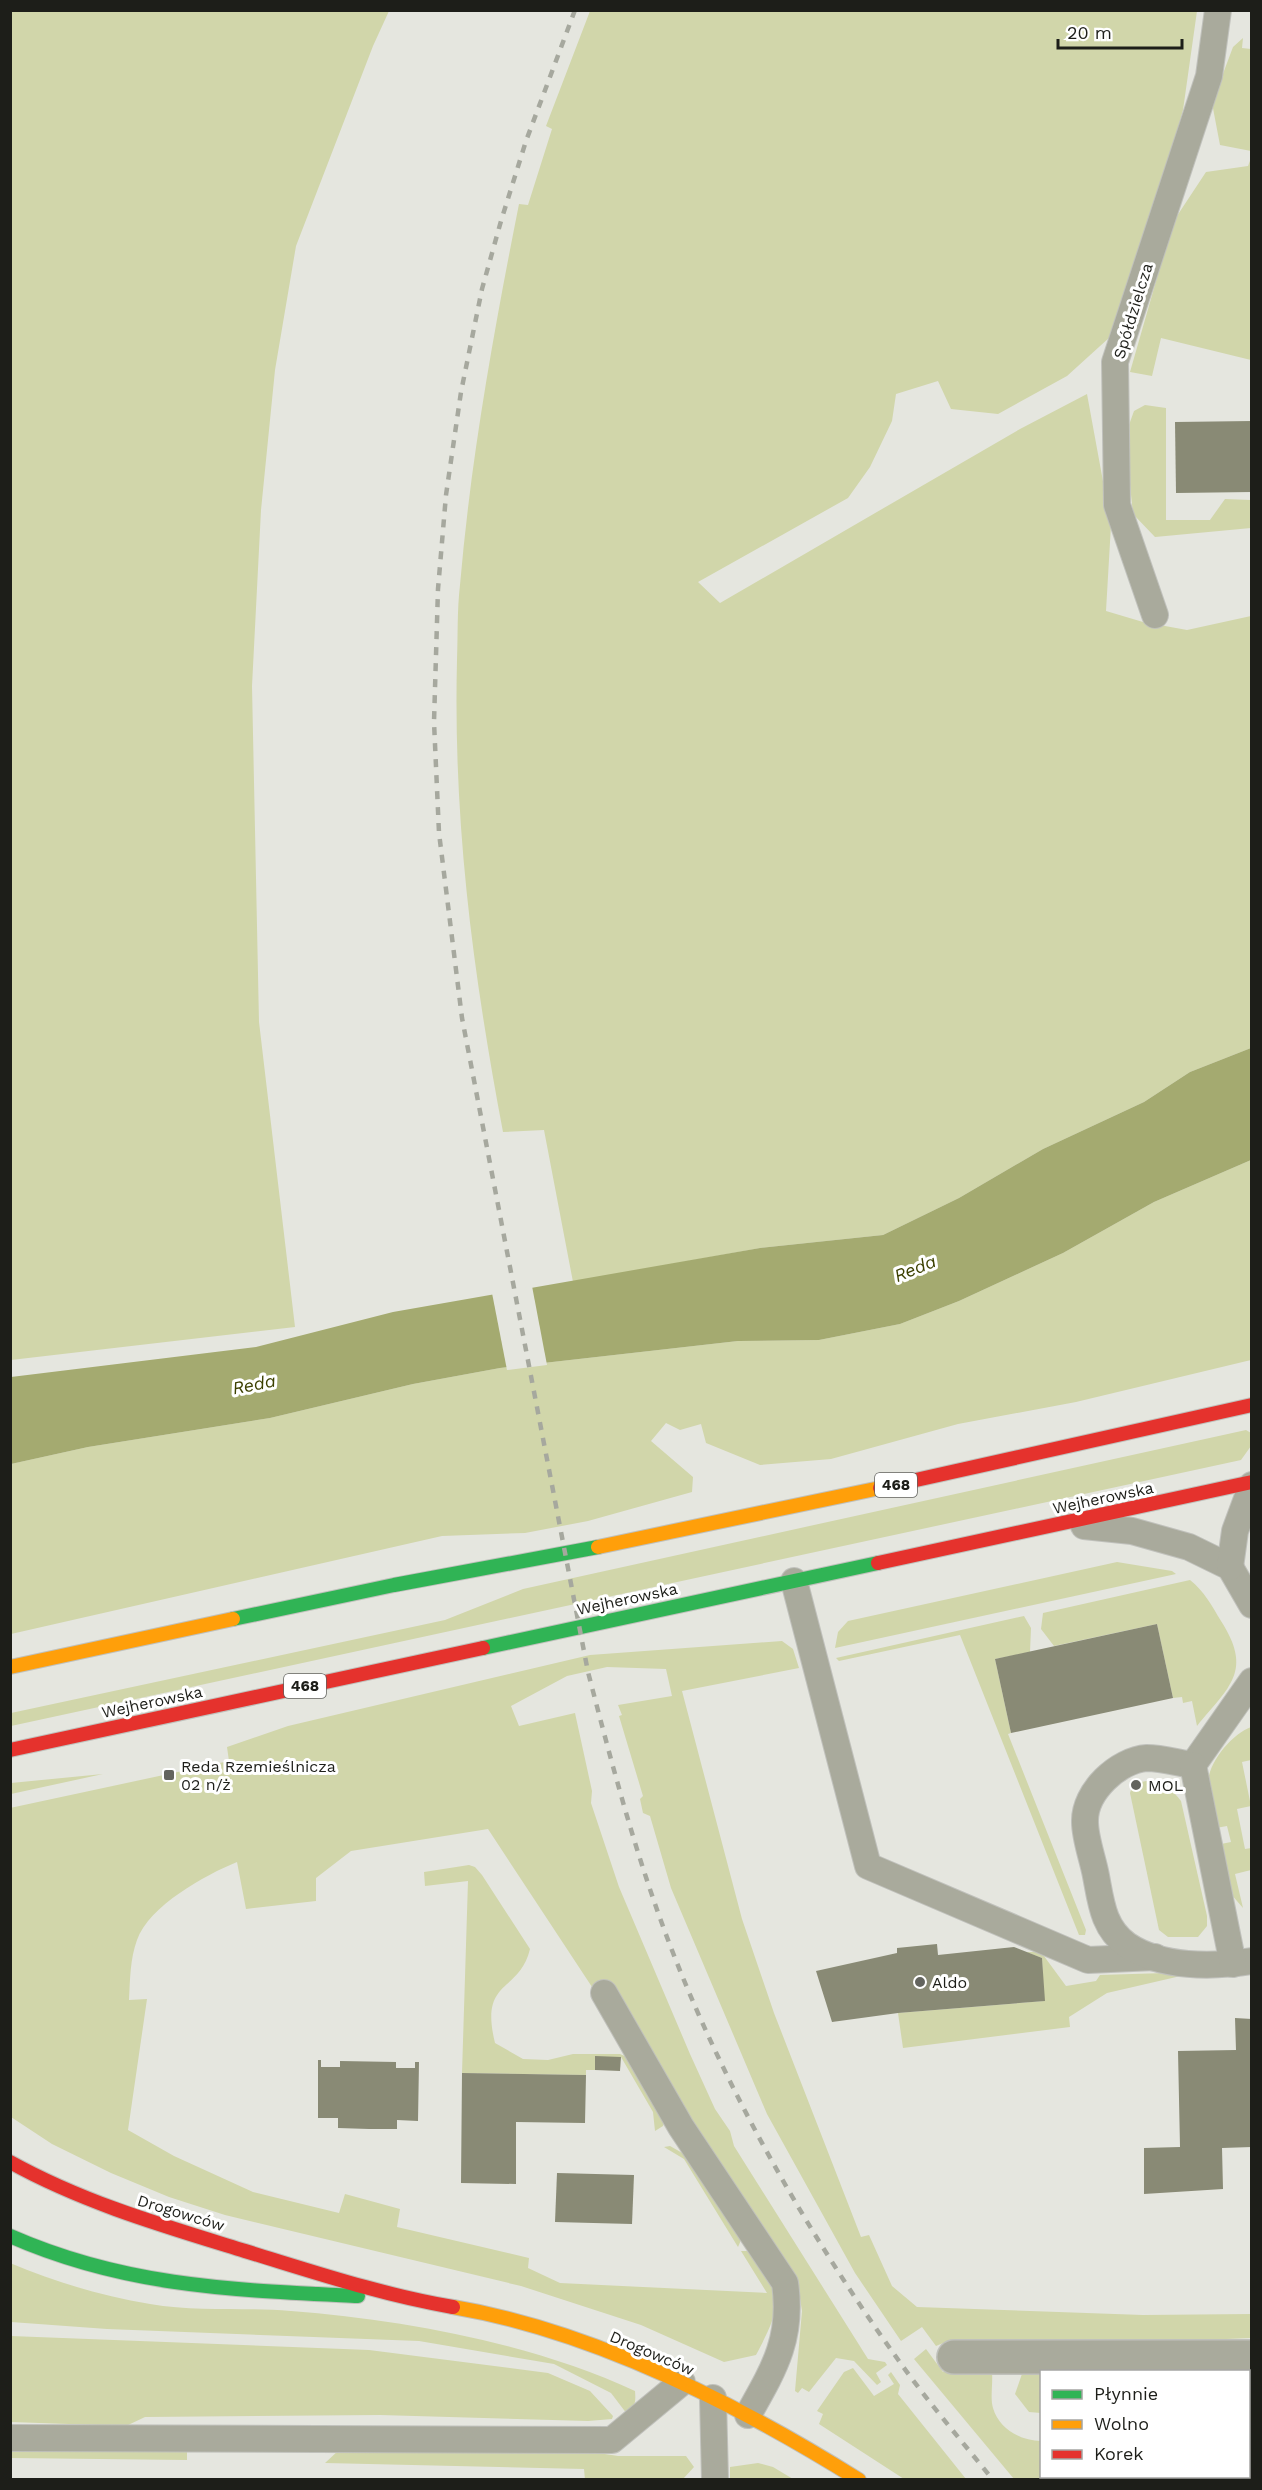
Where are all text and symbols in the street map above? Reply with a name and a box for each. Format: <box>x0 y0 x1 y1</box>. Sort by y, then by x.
scale bar <box>1058 12 1182 50</box>
text: 20 m <box>1067 22 1112 43</box>
street label: Spółdzielcza <box>1109 261 1157 361</box>
water label: Reda <box>891 1250 939 1286</box>
water label: Reda <box>231 1370 277 1398</box>
road number: 468 <box>875 1473 917 1497</box>
street label: Wejherowska <box>1051 1478 1155 1518</box>
street label: Wejherowska <box>575 1579 679 1619</box>
road number: 468 <box>284 1674 326 1698</box>
street label: Wejherowska <box>100 1682 204 1722</box>
place label: Reda Rzemieślnicza 02 n/ż <box>181 1757 336 1794</box>
marker: Reda Rzemieślnicza 02 n/ż <box>162 1768 176 1782</box>
place label: MOL <box>1148 1776 1184 1795</box>
marker: MOL <box>1129 1778 1143 1792</box>
place label: Aldo <box>932 1973 967 1992</box>
marker: Aldo <box>913 1975 927 1989</box>
street label: Drogowców <box>135 2191 227 2235</box>
street label: Drogowców <box>607 2327 697 2379</box>
legend <box>1040 2370 1250 2478</box>
text: Płynnie <box>1094 2383 1158 2404</box>
text: Wolno <box>1094 2413 1149 2434</box>
text: Korek <box>1094 2443 1144 2464</box>

